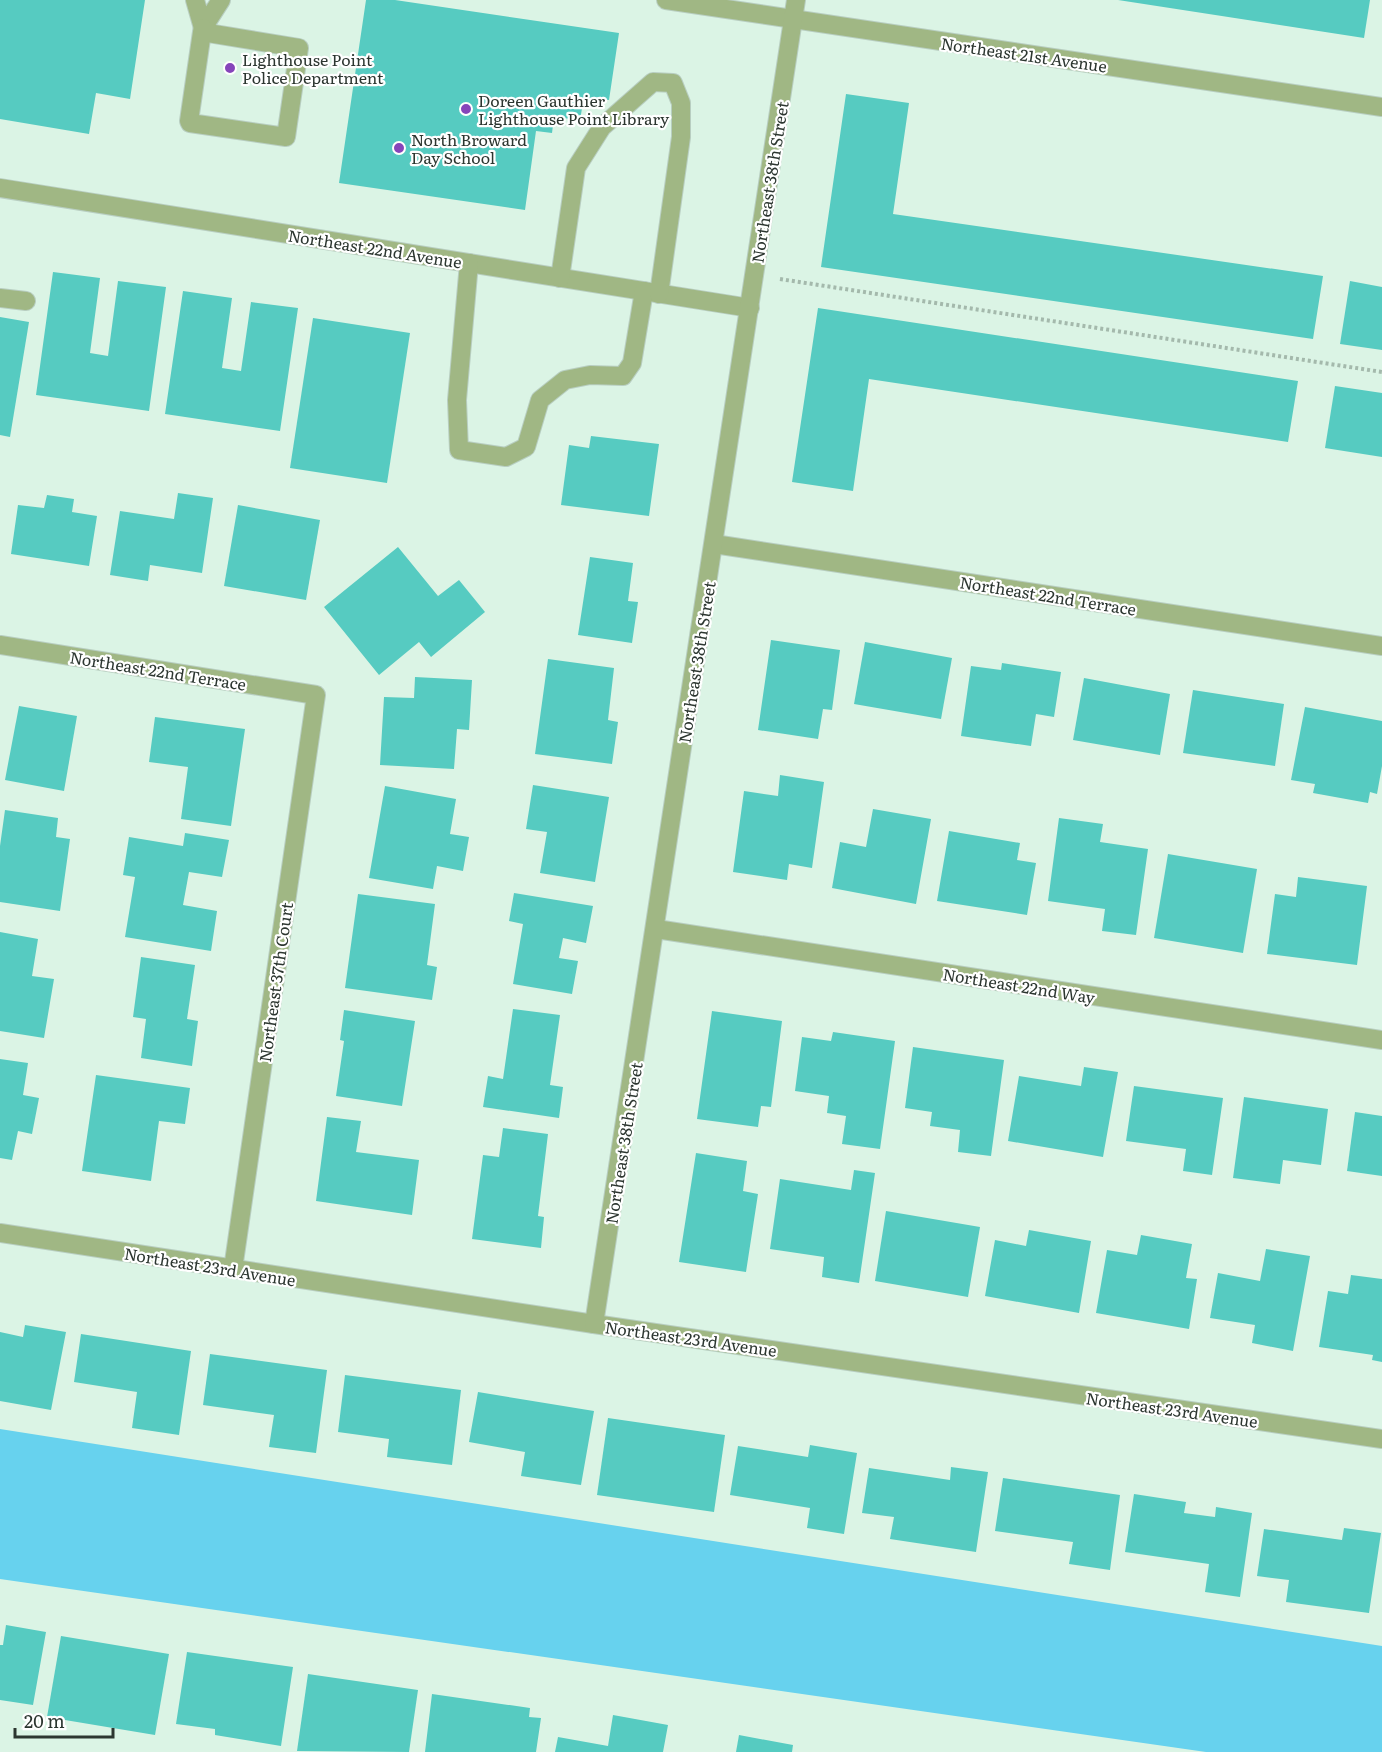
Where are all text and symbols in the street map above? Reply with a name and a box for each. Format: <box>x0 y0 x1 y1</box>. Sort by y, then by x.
street label: Northeast 21st Avenue <box>939 30 1109 78</box>
place label: Lighthouse Point Police Department <box>242 47 384 89</box>
marker: Lighthouse Point Police Department <box>223 61 237 75</box>
place label: Doreen Gauthier Lighthouse Point Library <box>478 88 670 130</box>
street label: Northeast 38th Street <box>744 99 794 265</box>
marker: Doreen Gauthier Lighthouse Point Library <box>459 102 473 116</box>
place label: North Broward Day School <box>411 127 527 169</box>
marker: North Broward Day School <box>392 141 406 155</box>
street label: Northeast 22nd Avenue <box>286 222 464 274</box>
street label: Northeast 22nd Terrace <box>958 569 1138 621</box>
street label: Northeast 38th Street <box>671 579 721 745</box>
street label: Northeast 22nd Terrace <box>68 644 248 696</box>
street label: Northeast 37th Court <box>252 900 298 1063</box>
street label: Northeast 22nd Way <box>941 961 1098 1009</box>
street label: Northeast 38th Street <box>598 1060 648 1226</box>
street label: Northeast 23rd Avenue <box>123 1241 297 1291</box>
street label: Northeast 23rd Avenue <box>604 1314 778 1362</box>
street label: Northeast 23rd Avenue <box>1085 1385 1259 1433</box>
scale bar <box>15 1701 112 1739</box>
text: 20 m <box>24 1707 65 1734</box>

